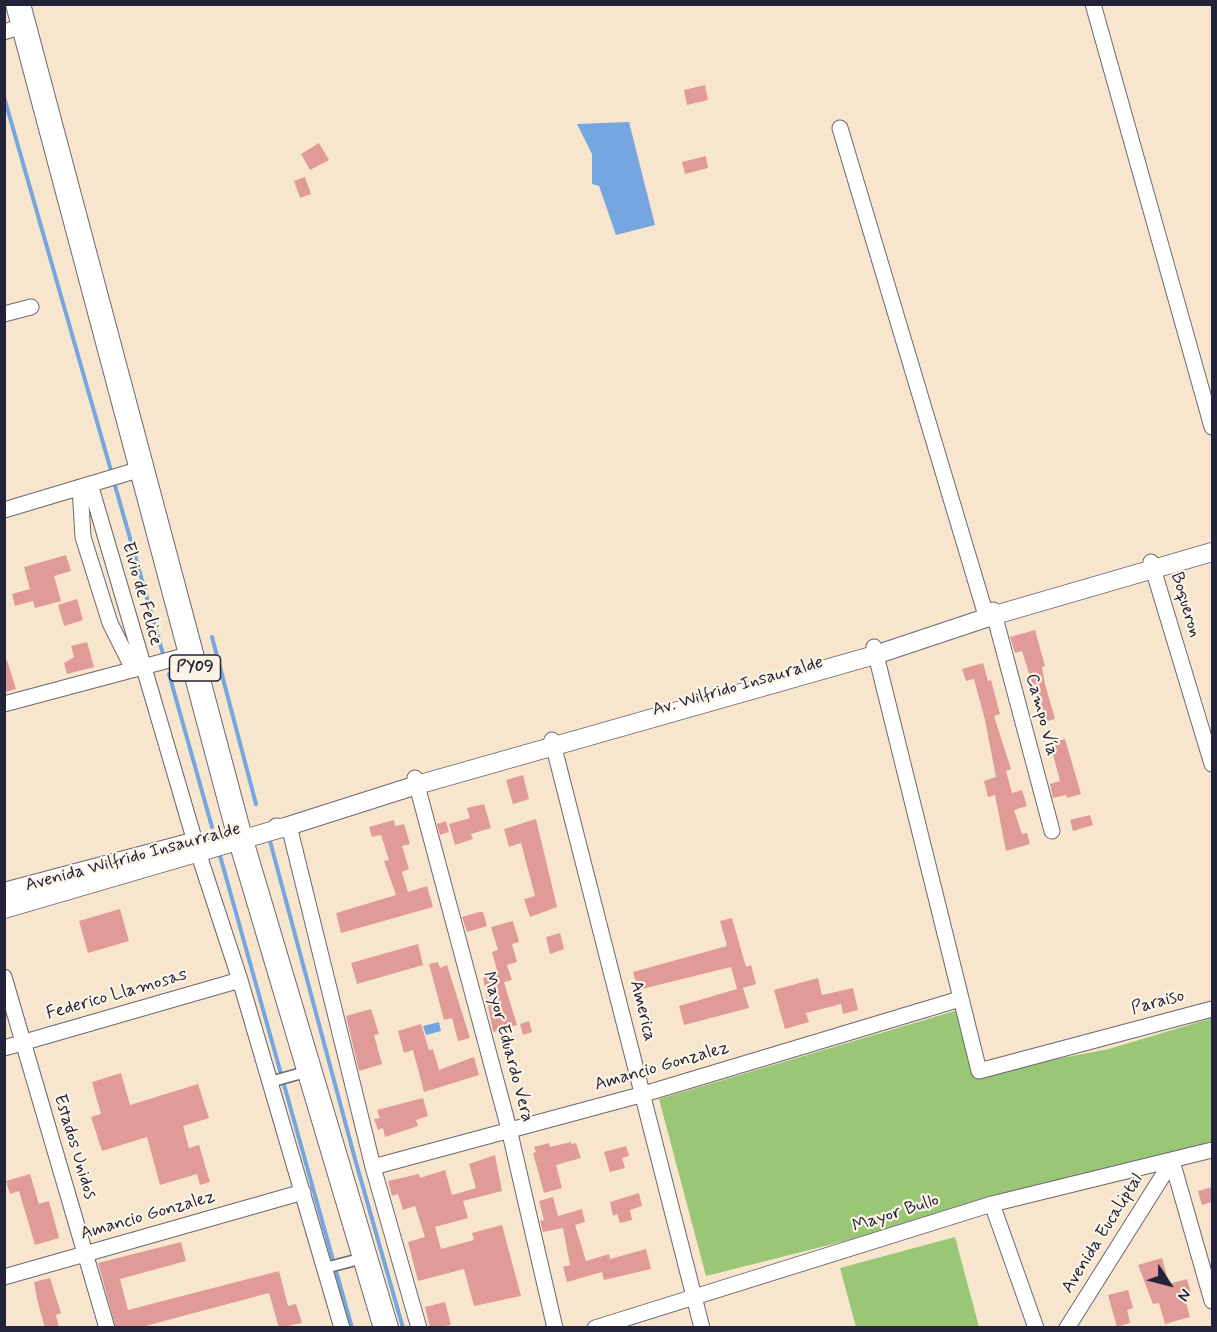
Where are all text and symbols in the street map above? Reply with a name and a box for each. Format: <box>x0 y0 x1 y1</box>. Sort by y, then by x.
street label: Elvio de Felice <box>116 540 166 648</box>
street label: Boqueron <box>1165 570 1205 640</box>
street label: Av. Wilfrido Insauralde <box>650 652 826 722</box>
road number: PY09 <box>170 655 220 681</box>
street label: Campo Vía <box>1020 671 1062 759</box>
street label: Avenida Wilfrido Insaurralde <box>23 819 243 897</box>
street label: Federico Llamosas <box>44 965 190 1025</box>
street label: Mayor Eduardo Vera <box>477 969 537 1125</box>
street label: America <box>624 978 660 1044</box>
street label: Paraiso <box>1129 986 1187 1020</box>
street label: Amancio Gonzalez <box>592 1037 732 1097</box>
street label: Estados Unidos <box>48 1092 100 1202</box>
street label: Avenida Eucaliptal <box>1058 1170 1148 1298</box>
street label: Amancio Gonzalez <box>78 1186 218 1246</box>
street label: Mayor Bullo <box>850 1190 942 1238</box>
north arrow <box>1139 1254 1199 1314</box>
text: N <box>1172 1284 1196 1305</box>

